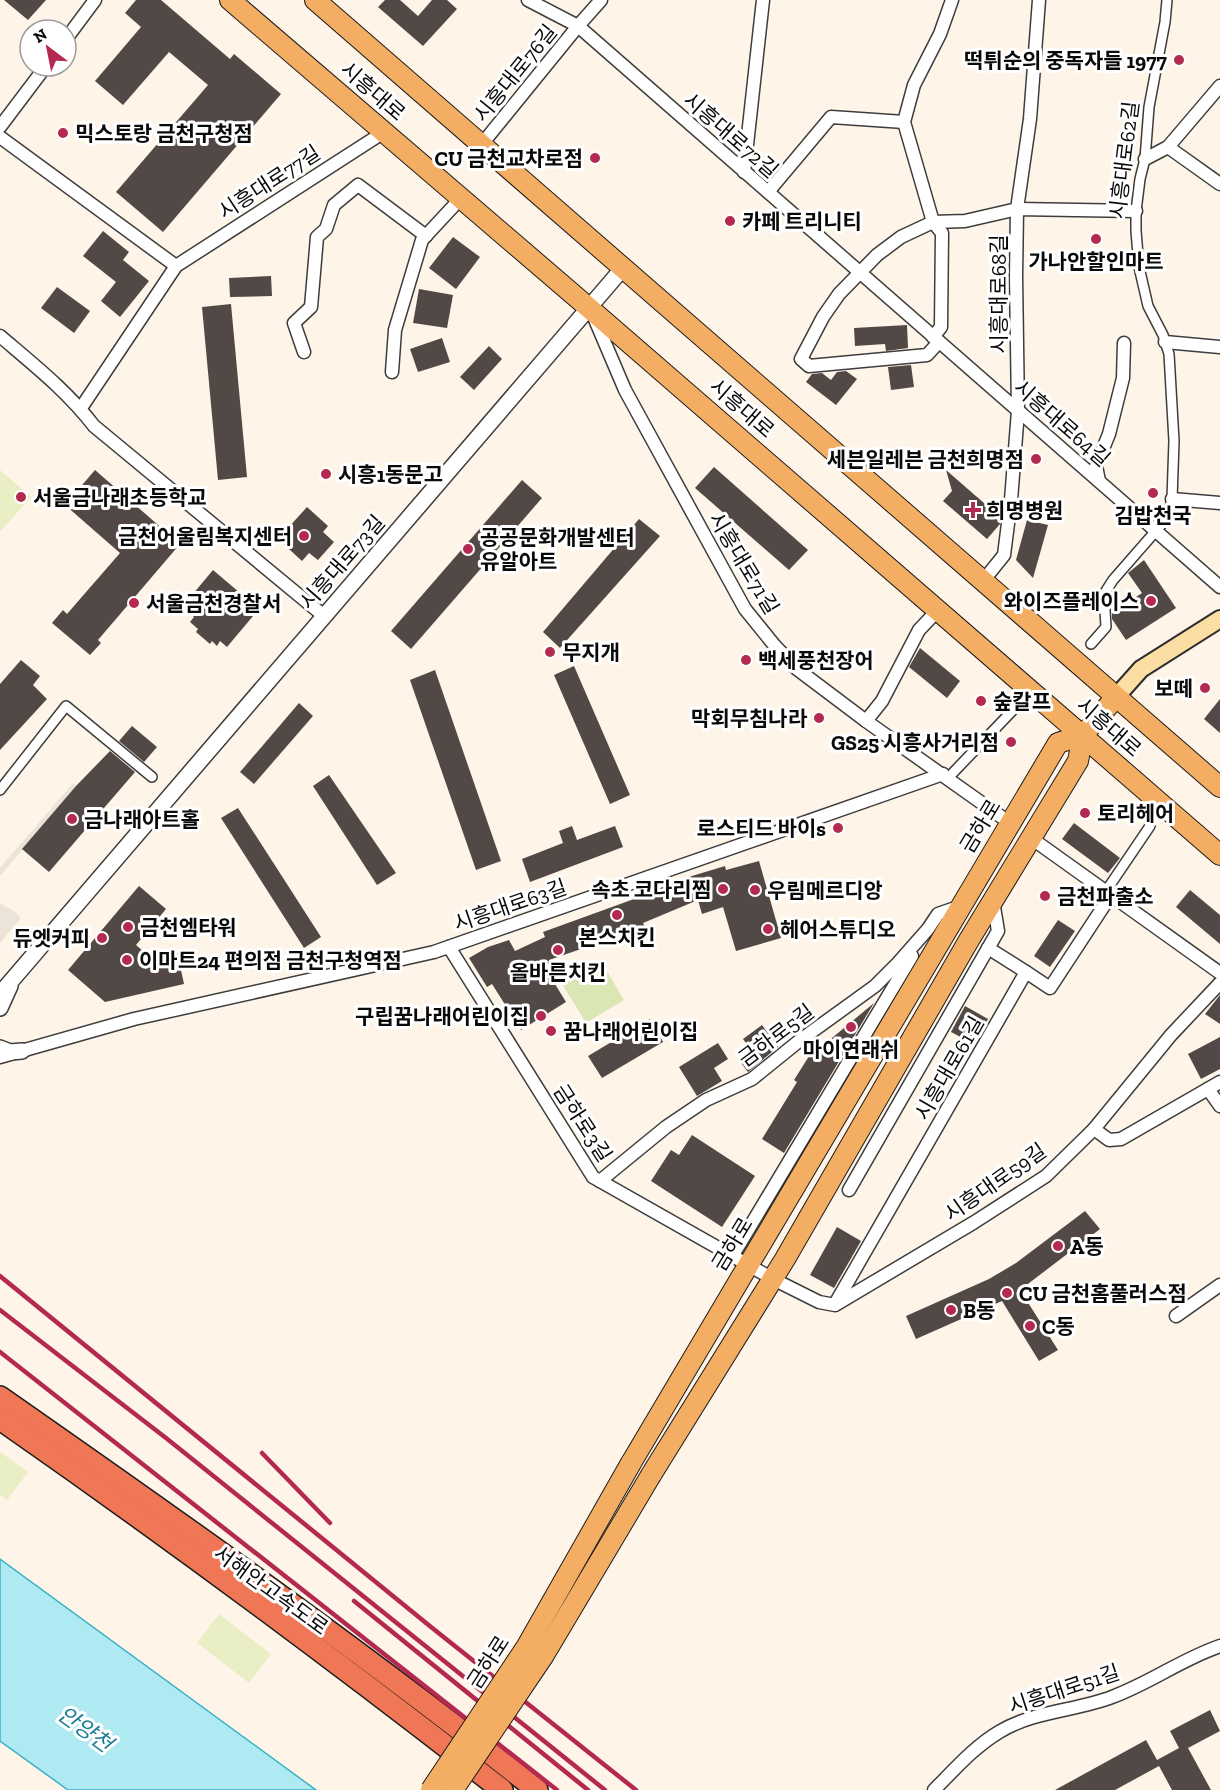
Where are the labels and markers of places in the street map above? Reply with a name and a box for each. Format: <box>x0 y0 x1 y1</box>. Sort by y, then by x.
place label: 떡튀순의 중독자들 1977 <box>964 48 1168 73</box>
marker: 떡튀순의 중독자들 1977 <box>1172 53 1186 67</box>
place label: 믹스토랑 금천구청점 <box>75 121 253 146</box>
marker: 믹스토랑 금천구청점 <box>56 126 70 140</box>
place label: CU 금천교차로점 <box>435 146 583 171</box>
marker: CU 금천교차로점 <box>588 151 602 165</box>
place label: 카페 트리니티 <box>742 209 862 234</box>
marker: 카페 트리니티 <box>723 214 737 228</box>
marker: 가나안할인마트 <box>1089 232 1103 246</box>
place label: 가나안할인마트 <box>1028 249 1164 274</box>
place label: 세븐일레븐 금천희명점 <box>827 447 1024 472</box>
marker: 세븐일레븐 금천희명점 <box>1029 452 1043 466</box>
place label: 시흥1동문고 <box>338 462 443 487</box>
marker: 시흥1동문고 <box>319 467 333 481</box>
place label: 서울금나래초등학교 <box>33 485 207 510</box>
marker: 김밥천국 <box>1146 486 1160 500</box>
marker: 서울금나래초등학교 <box>14 490 28 504</box>
place label: 희명병원 <box>986 498 1063 523</box>
marker: 희명병원 <box>964 501 982 519</box>
place label: 김밥천국 <box>1114 503 1192 528</box>
place label: 금천어울림복지센터 <box>118 524 292 549</box>
place label: 공공문화개발센터 유알아트 <box>480 525 635 574</box>
marker: 금천어울림복지센터 <box>297 529 311 543</box>
marker: 공공문화개발센터 유알아트 <box>461 542 475 556</box>
place label: 와이즈플레이스 <box>1004 589 1139 614</box>
place label: 서울금천경찰서 <box>146 591 281 616</box>
marker: 와이즈플레이스 <box>1144 594 1158 608</box>
marker: 서울금천경찰서 <box>127 596 141 610</box>
place label: 무지개 <box>562 640 620 665</box>
marker: 무지개 <box>543 645 557 659</box>
place label: 백세풍천장어 <box>758 648 874 673</box>
marker: 백세풍천장어 <box>739 653 753 667</box>
place label: 보떼 <box>1154 676 1193 701</box>
marker: 보떼 <box>1198 681 1212 695</box>
place label: 숲칼프 <box>993 689 1051 714</box>
marker: 숲칼프 <box>974 694 988 708</box>
place label: 막회무침나라 <box>691 706 808 731</box>
marker: 막회무침나라 <box>812 711 826 725</box>
place label: GS25 시흥사거리점 <box>831 730 999 755</box>
marker: GS25 시흥사거리점 <box>1004 735 1018 749</box>
place label: 토리헤어 <box>1097 801 1174 826</box>
marker: 토리헤어 <box>1078 806 1092 820</box>
place label: 금나래아트홀 <box>84 807 200 832</box>
marker: 금나래아트홀 <box>65 812 79 826</box>
place label: 로스티드 바이s <box>697 816 826 841</box>
marker: 로스티드 바이s <box>831 821 845 835</box>
place label: 속초 코다리찜 <box>591 877 711 902</box>
place label: 우림메르디앙 <box>767 878 883 903</box>
marker: 속초 코다리찜 <box>716 882 730 896</box>
marker: 우림메르디앙 <box>748 883 762 897</box>
place label: 금천파출소 <box>1057 884 1154 909</box>
marker: 금천파출소 <box>1038 889 1052 903</box>
marker: 본스치킨 <box>610 908 624 922</box>
place label: 금천엠타워 <box>140 915 237 940</box>
place label: 헤어스튜디오 <box>780 917 896 942</box>
marker: 금천엠타워 <box>121 920 135 934</box>
marker: 헤어스튜디오 <box>761 922 775 936</box>
place label: 본스치킨 <box>578 925 656 950</box>
place label: 듀엣커피 <box>13 926 90 951</box>
marker: 듀엣커피 <box>95 931 109 945</box>
marker: 올바른치킨 <box>551 943 565 957</box>
place label: 이마트24 편의점 금천구청역점 <box>139 948 402 973</box>
marker: 이마트24 편의점 금천구청역점 <box>120 953 134 967</box>
place label: 올바른치킨 <box>510 960 606 985</box>
place label: 구립꿈나래어린이집 <box>355 1004 529 1029</box>
marker: 구립꿈나래어린이집 <box>534 1009 548 1023</box>
place label: 꿈나래어린이집 <box>563 1019 698 1044</box>
marker: 마이연래쉬 <box>844 1020 858 1034</box>
marker: 꿈나래어린이집 <box>544 1024 558 1038</box>
place label: 마이연래쉬 <box>803 1037 899 1062</box>
place label: A동 <box>1070 1234 1104 1259</box>
marker: A동 <box>1051 1239 1065 1253</box>
place label: CU 금천홈풀러스점 <box>1019 1281 1187 1306</box>
marker: CU 금천홈풀러스점 <box>1000 1286 1014 1300</box>
place label: B동 <box>963 1298 995 1323</box>
marker: B동 <box>944 1303 958 1317</box>
place label: C동 <box>1042 1314 1075 1339</box>
marker: C동 <box>1023 1319 1037 1333</box>

